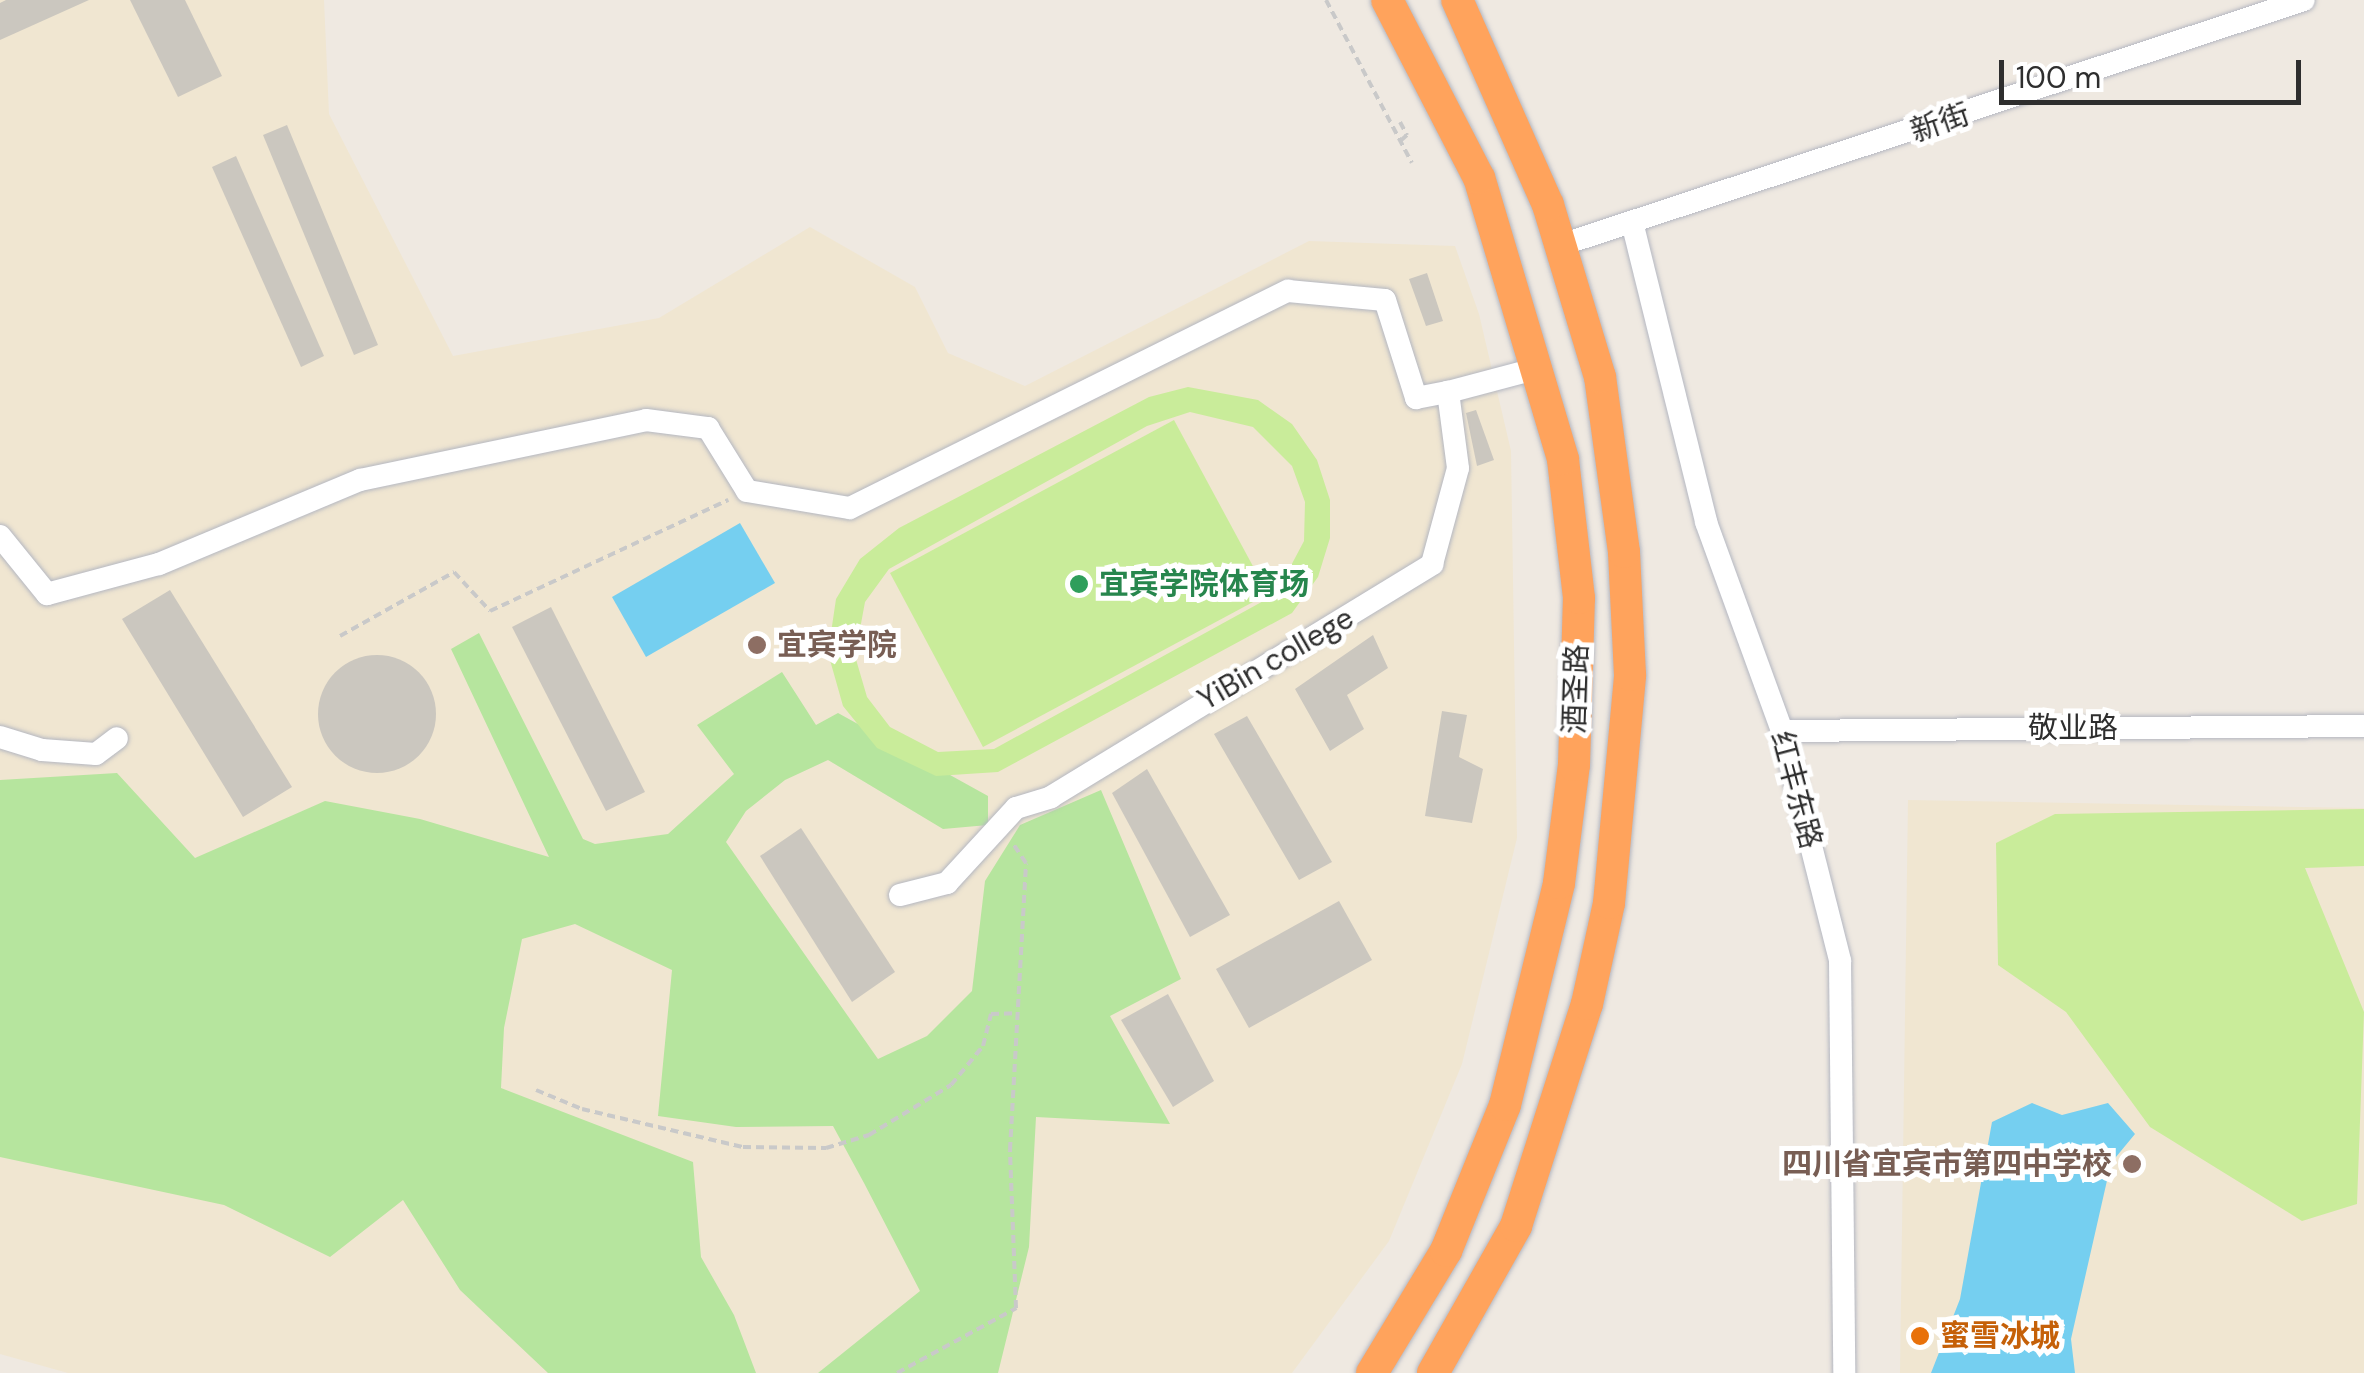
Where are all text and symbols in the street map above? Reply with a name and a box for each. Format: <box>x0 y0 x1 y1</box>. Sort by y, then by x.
scale bar <box>2004 40 2306 102</box>
text: 100 m <box>2016 58 2101 97</box>
street label: 新街 <box>1906 96 1974 150</box>
place label: 宜宾学院体育场 <box>1099 566 1309 602</box>
marker: 宜宾学院体育场 <box>1068 573 1090 595</box>
street label: YiBin college <box>1192 600 1360 718</box>
place label: 宜宾学院 <box>777 627 897 663</box>
marker: 宜宾学院 <box>746 634 768 656</box>
street label: 酒圣路 <box>1556 643 1596 735</box>
street label: 敬业路 <box>2028 710 2118 746</box>
street label: 红丰东路 <box>1763 727 1829 853</box>
place label: 四川省宜宾市第四中学校 <box>1782 1146 2112 1182</box>
marker: 四川省宜宾市第四中学校 <box>2121 1153 2143 1175</box>
place label: 蜜雪冰城 <box>1940 1318 2060 1354</box>
marker: 蜜雪冰城 <box>1909 1325 1931 1347</box>

